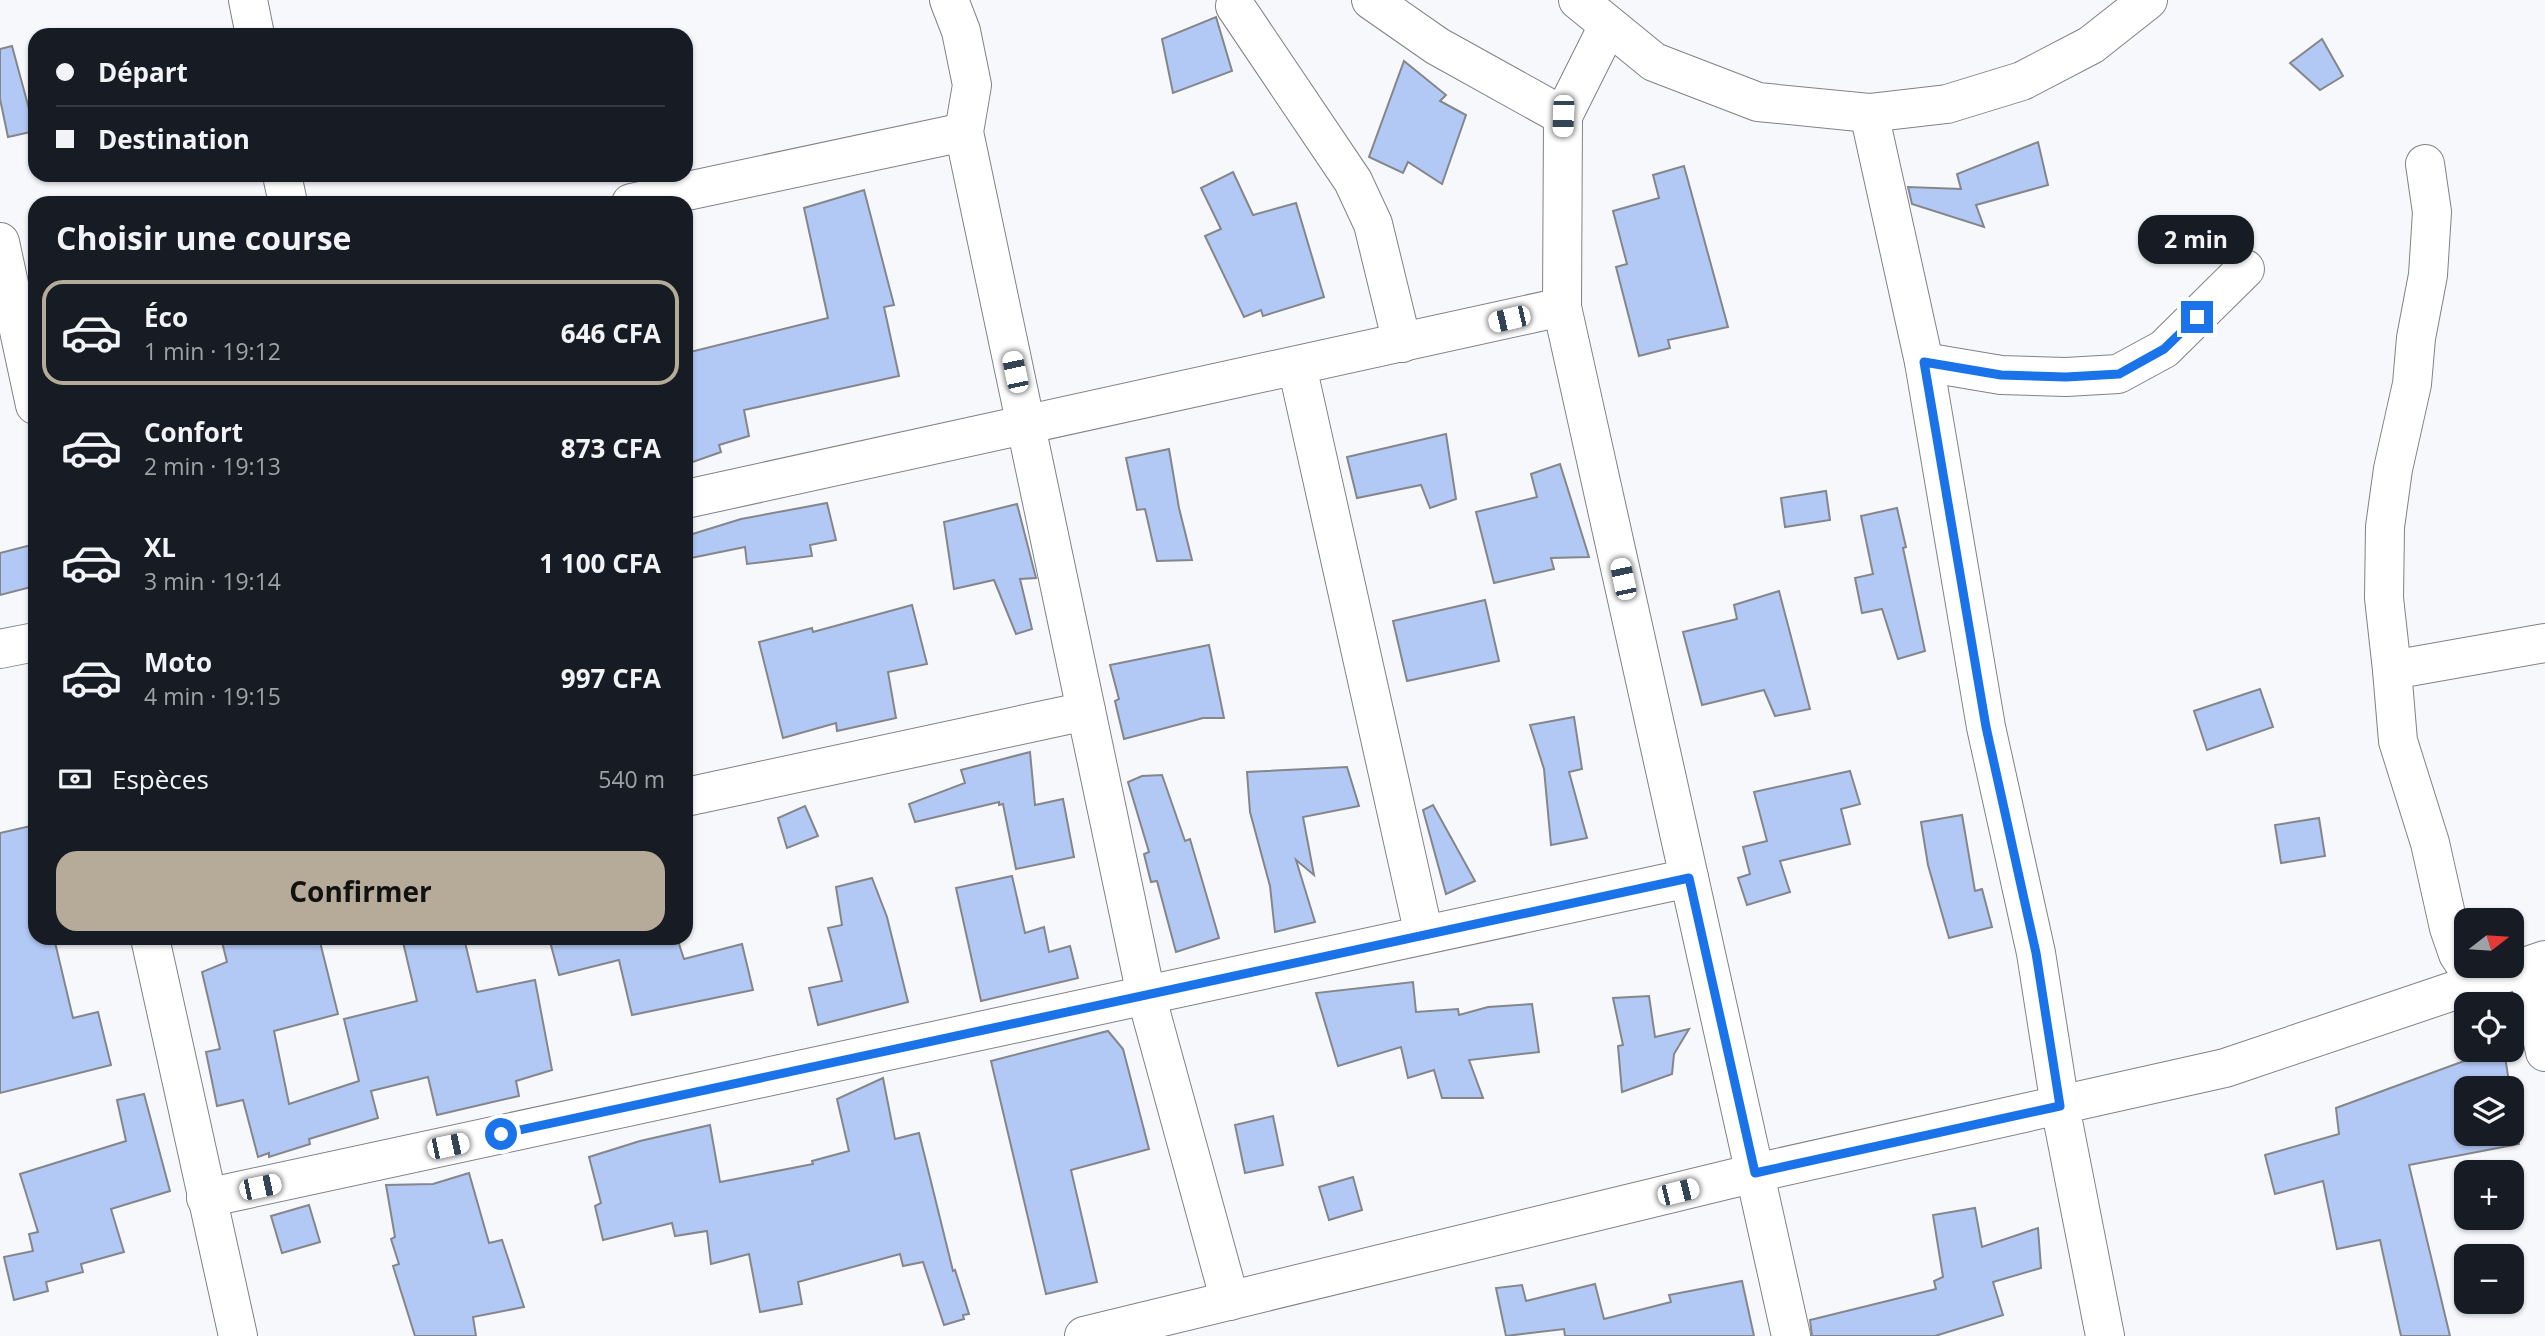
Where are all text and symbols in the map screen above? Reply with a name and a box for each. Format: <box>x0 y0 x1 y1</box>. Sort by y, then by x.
text: Départ <box>98 54 188 90</box>
car <box>1552 95 1575 137</box>
text: Destination <box>98 121 250 157</box>
text: Choisir une course <box>56 216 351 259</box>
callout: 2 min <box>2139 216 2255 264</box>
text: 2 min <box>2164 223 2228 255</box>
text: Éco <box>144 299 188 335</box>
icon: car <box>60 301 123 364</box>
route end <box>2181 301 2213 333</box>
car <box>1487 304 1532 334</box>
text: 646 CFA <box>561 315 661 351</box>
text: 1 min · 19:12 <box>144 335 281 367</box>
car <box>1001 349 1030 395</box>
text: Confort <box>144 414 243 450</box>
icon: car <box>60 416 123 479</box>
text: 873 CFA <box>561 430 661 466</box>
text: 2 min · 19:13 <box>144 450 281 482</box>
text: XL <box>144 529 176 565</box>
icon: car <box>60 531 123 594</box>
text: 1 100 CFA <box>539 545 661 581</box>
car <box>1609 556 1638 602</box>
text: 3 min · 19:14 <box>144 565 281 597</box>
text: Moto <box>144 644 212 680</box>
icon: car <box>60 646 123 709</box>
text: 997 CFA <box>561 660 661 696</box>
text: 4 min · 19:15 <box>144 680 281 712</box>
icon: cash <box>56 760 94 798</box>
text: Espèces <box>112 761 209 797</box>
text: 540 m <box>598 763 665 795</box>
button: Confirmer <box>56 851 665 931</box>
north arrow <box>2454 908 2524 978</box>
map controls <box>2454 908 2524 1314</box>
button: locate <box>2454 992 2524 1062</box>
button: layers <box>2454 1076 2524 1146</box>
route start <box>485 1118 517 1150</box>
car <box>426 1131 471 1161</box>
button: + <box>2454 1160 2524 1230</box>
car <box>238 1172 283 1202</box>
car <box>1656 1177 1701 1207</box>
button: − <box>2454 1244 2524 1314</box>

